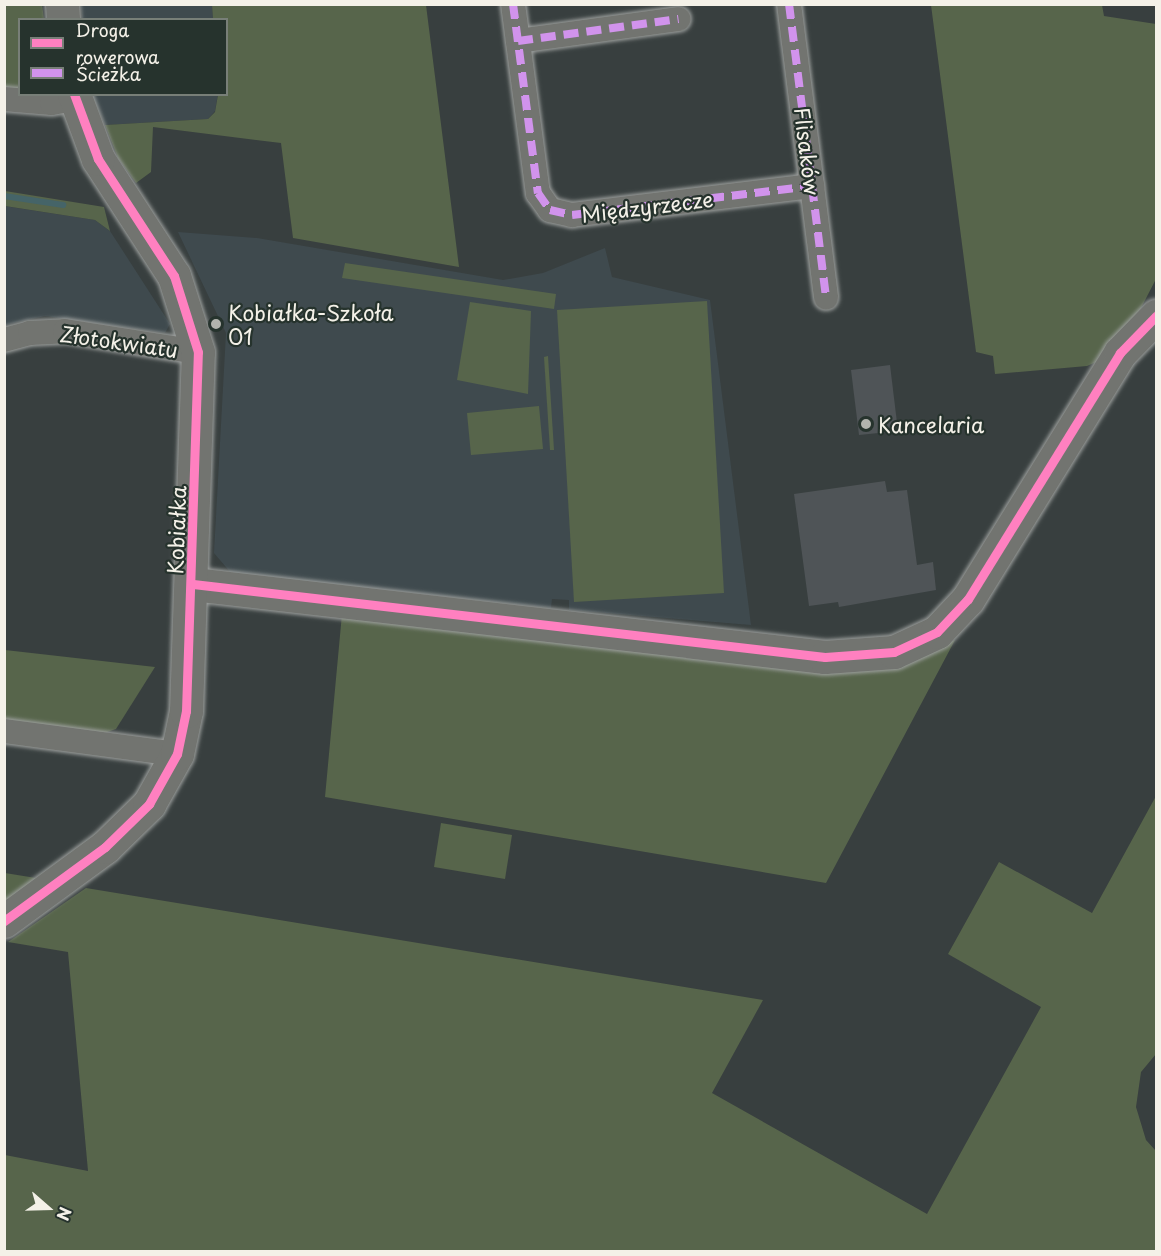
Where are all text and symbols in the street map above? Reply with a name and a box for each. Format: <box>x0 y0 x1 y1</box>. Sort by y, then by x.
text: Droga rowerowa <box>76 16 159 70</box>
legend <box>18 18 228 96</box>
text: Ścieżka <box>76 60 141 87</box>
street label: Flisaków <box>790 106 826 196</box>
street label: Międzyrzecze <box>580 185 714 227</box>
place label: Kobiałka-Szkoła 01 <box>228 299 393 349</box>
marker: Kobiałka-Szkoła 01 <box>209 317 223 331</box>
street label: Złotokwiatu <box>58 320 180 362</box>
place label: Kancelaria <box>878 411 984 437</box>
marker: Kancelaria <box>859 417 873 431</box>
street label: Kobiałka <box>162 485 190 575</box>
north arrow <box>18 1178 78 1238</box>
text: N <box>51 1204 78 1224</box>

